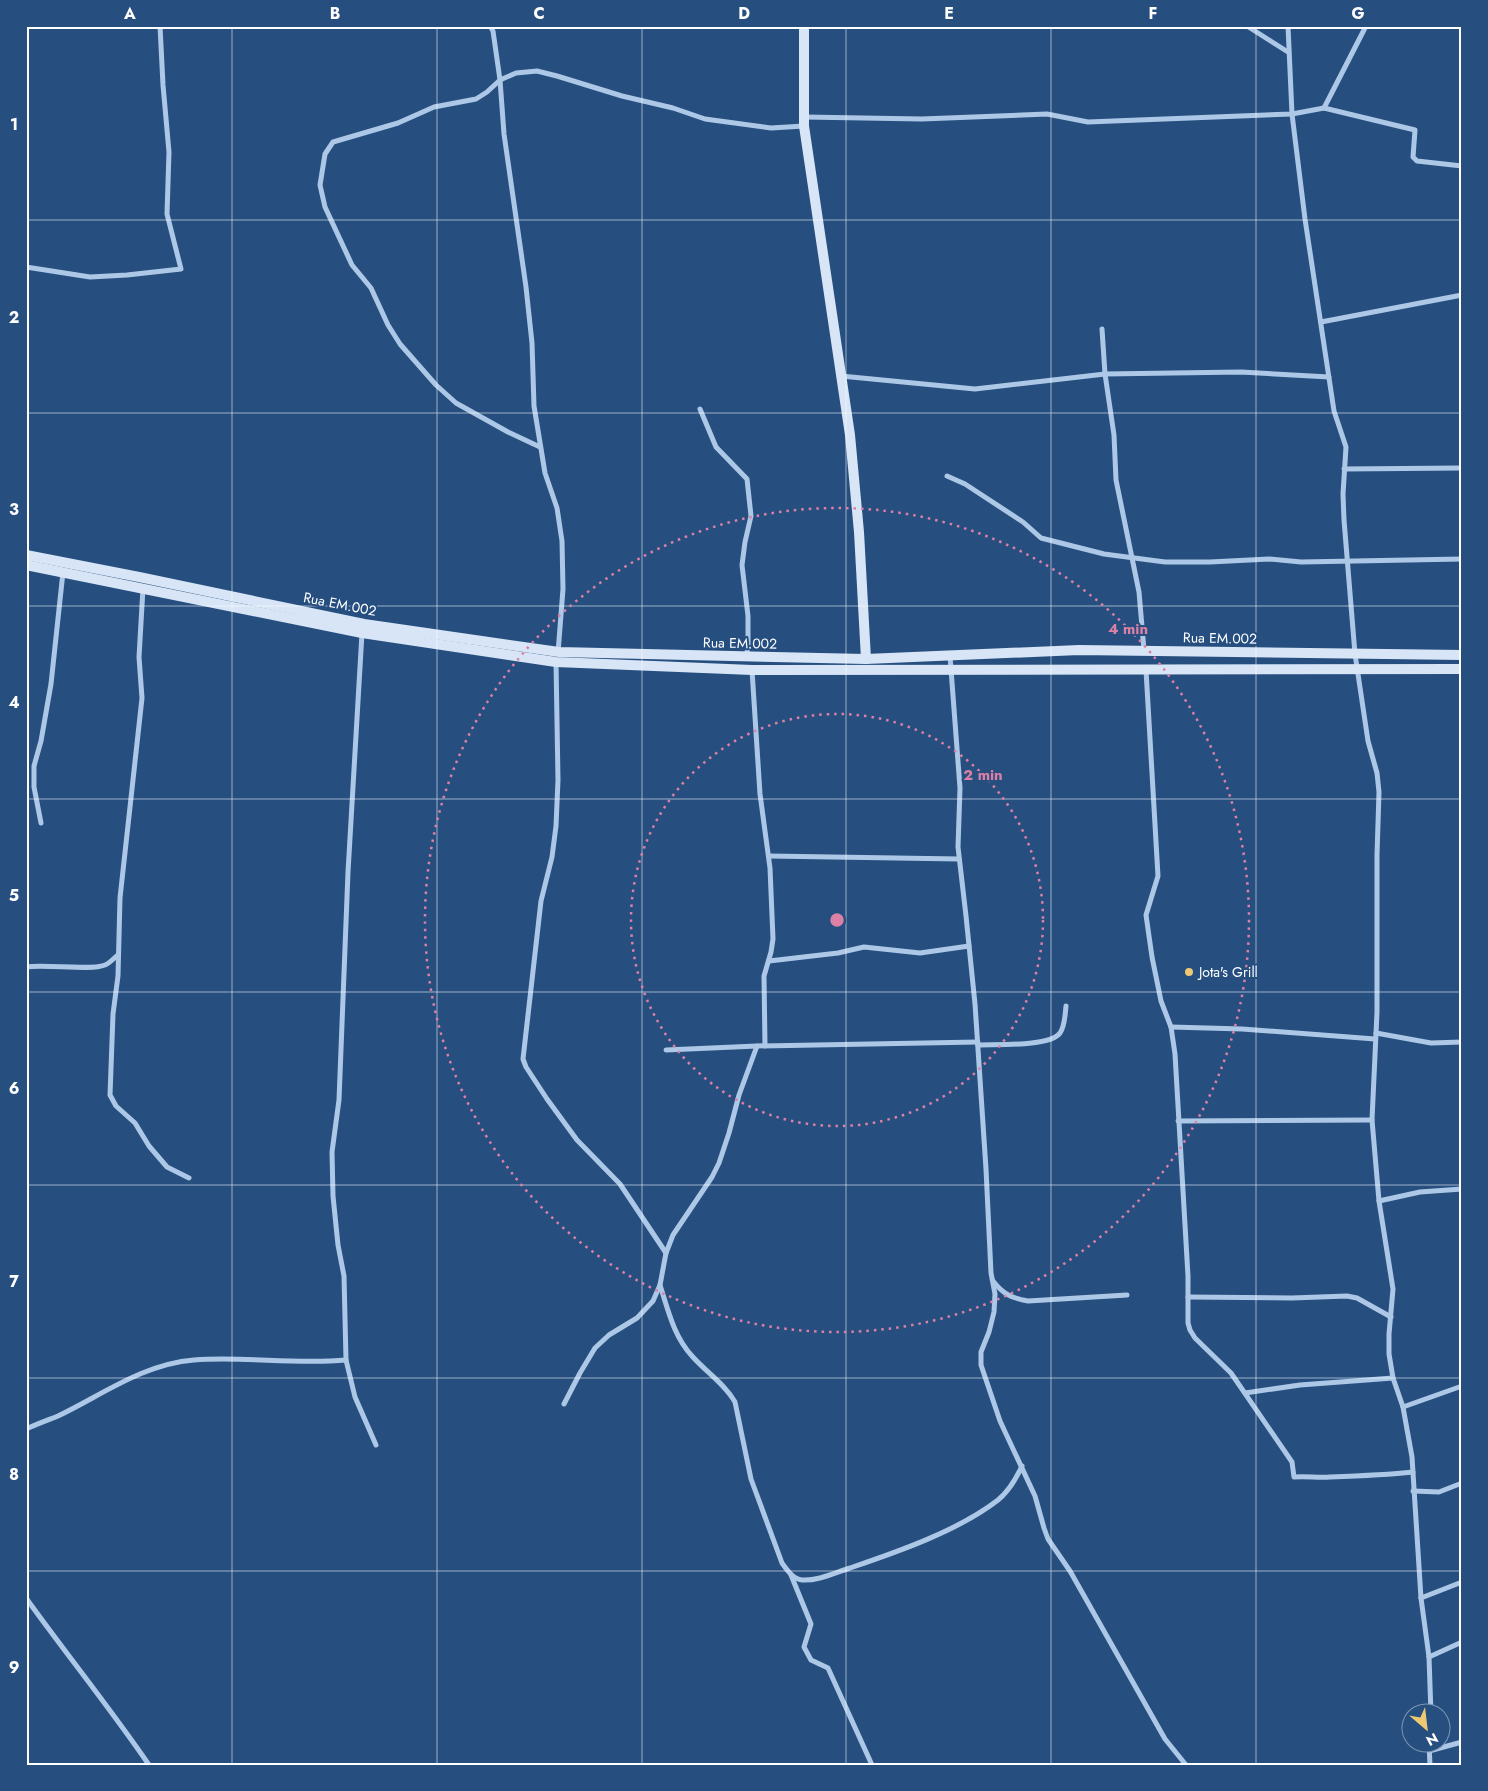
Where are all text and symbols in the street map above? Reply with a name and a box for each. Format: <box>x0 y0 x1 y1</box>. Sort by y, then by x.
text: A <box>123 2 136 25</box>
text: B <box>330 2 340 25</box>
text: C <box>533 2 545 25</box>
text: D <box>738 2 750 25</box>
text: E <box>944 2 954 25</box>
text: F <box>1149 2 1157 25</box>
text: G <box>1351 2 1365 25</box>
text: 1 <box>10 113 18 136</box>
text: 2 <box>9 306 19 329</box>
text: 3 <box>9 498 19 521</box>
street label: Rua EM.002 <box>302 587 378 621</box>
text: 4 min <box>1108 618 1148 640</box>
street label: Rua EM.002 <box>1183 627 1257 649</box>
street label: Rua EM.002 <box>703 632 777 654</box>
text: 4 <box>8 691 20 714</box>
text: 2 min <box>963 764 1003 786</box>
text: 5 <box>9 884 19 907</box>
centre of rings <box>828 911 846 929</box>
place label: Jota's Grill <box>1197 962 1258 982</box>
marker: Jota's Grill <box>1183 966 1195 978</box>
text: 6 <box>9 1077 19 1100</box>
text: 7 <box>9 1270 19 1293</box>
text: 8 <box>9 1463 19 1486</box>
text: 9 <box>9 1656 19 1679</box>
north arrow <box>1400 1704 1450 1754</box>
text: N <box>1422 1728 1442 1751</box>

